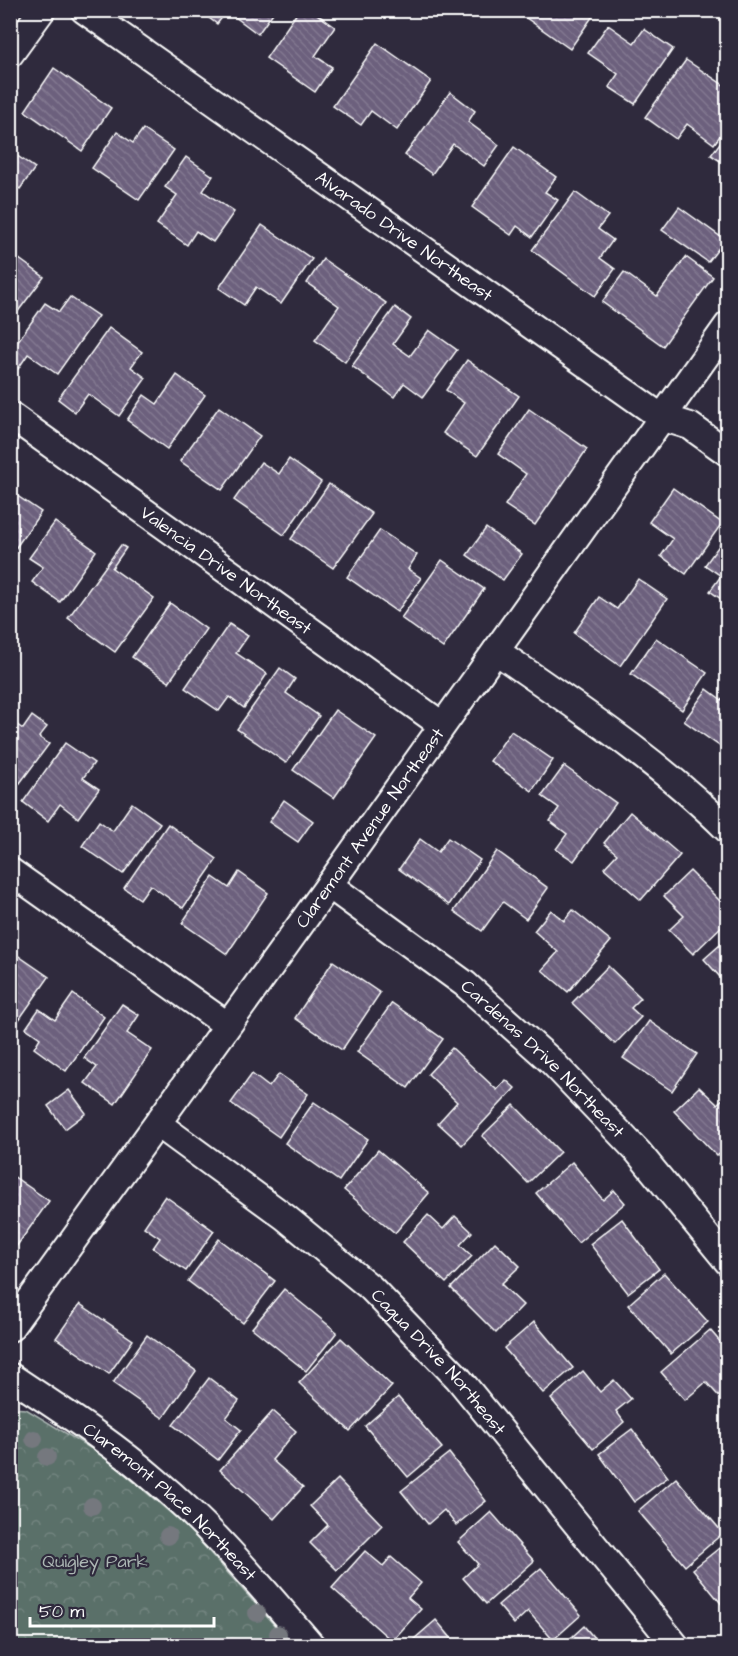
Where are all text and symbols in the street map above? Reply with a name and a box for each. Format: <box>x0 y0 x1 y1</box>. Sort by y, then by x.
street label: Alvarado Drive Northeast <box>310 165 498 308</box>
street label: Valencia Drive Northeast <box>135 500 317 641</box>
street label: Claremont Avenue Northeast <box>290 722 450 933</box>
street label: Cardenas Drive Northeast <box>455 974 630 1144</box>
street label: Cagua Drive Northeast <box>365 1283 512 1441</box>
street label: Claremont Place Northeast <box>78 1417 263 1587</box>
park label: Quigley Park <box>42 1549 148 1575</box>
scale bar <box>30 1590 214 1628</box>
text: 50 m <box>39 1599 84 1624</box>

